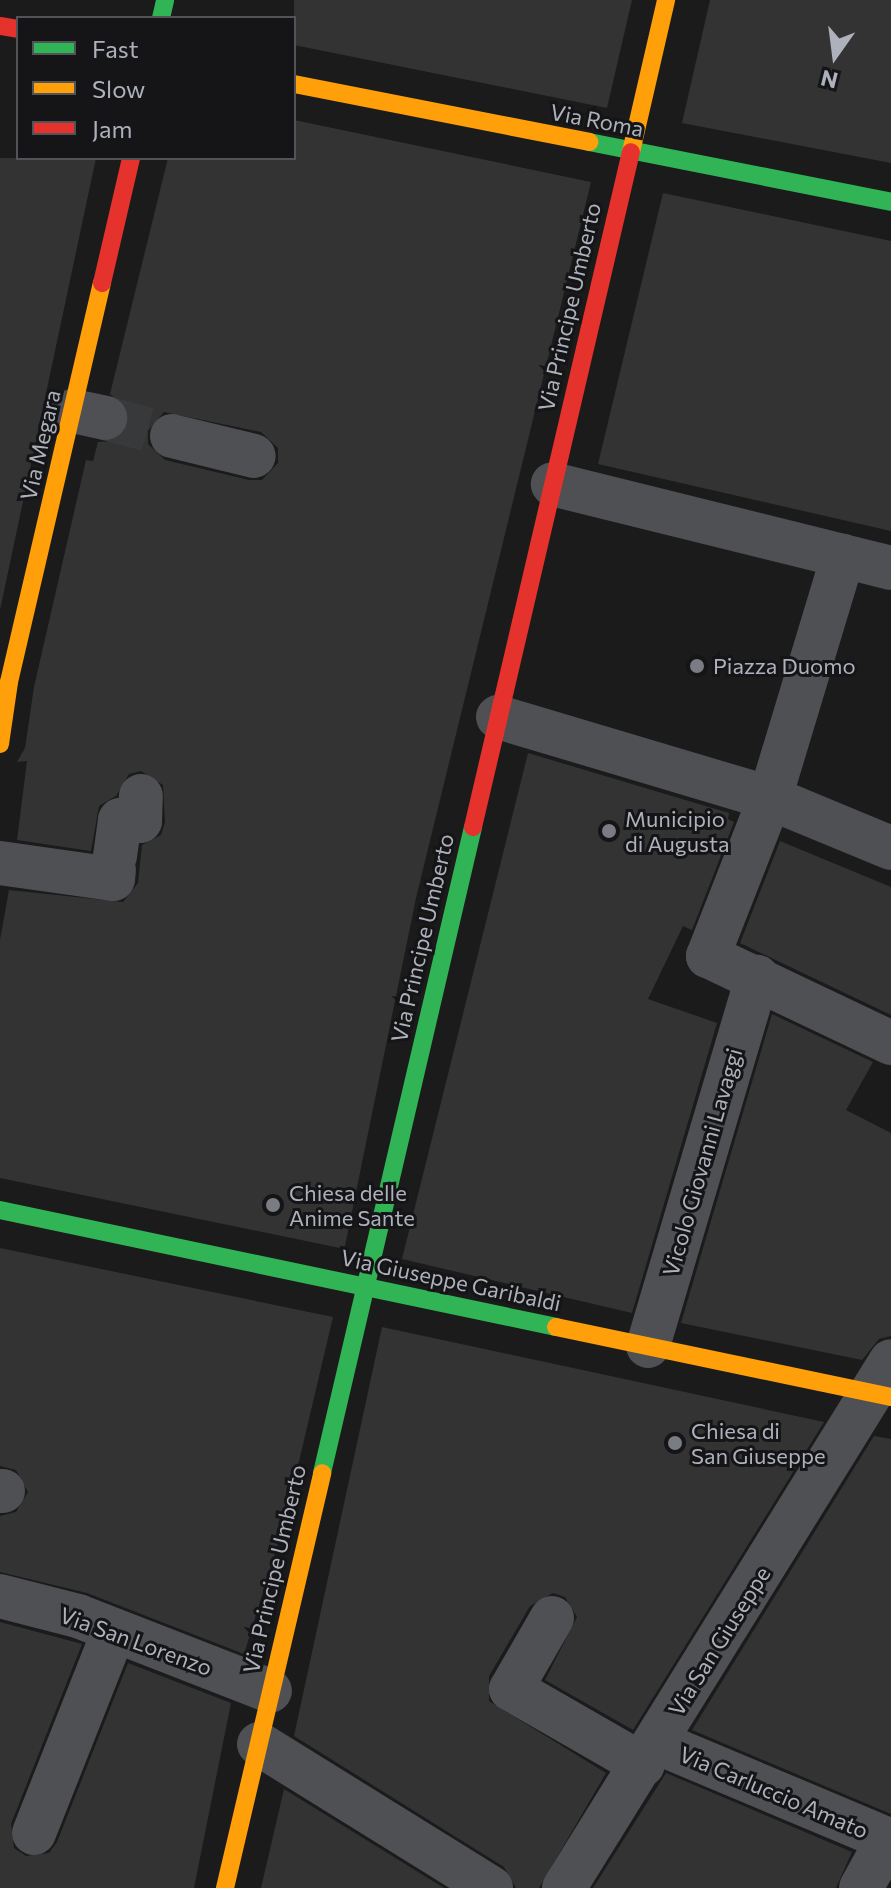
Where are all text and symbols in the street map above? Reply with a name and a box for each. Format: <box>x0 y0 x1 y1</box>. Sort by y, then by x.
legend <box>16 16 296 160</box>
north arrow <box>795 16 875 96</box>
text: Fast <box>92 34 139 63</box>
text: N <box>818 65 840 95</box>
text: Slow <box>92 74 145 103</box>
street label: Via Roma <box>548 98 646 142</box>
text: Jam <box>92 114 132 143</box>
street label: Via Principe Umberto <box>532 200 606 414</box>
street label: Via Megara <box>14 387 66 503</box>
place label: Piazza Duomo <box>713 653 856 679</box>
marker: Piazza Duomo <box>688 657 706 675</box>
place label: Municipio di Augusta <box>625 805 730 856</box>
marker: Municipio di Augusta <box>600 822 618 840</box>
street label: Via Principe Umberto <box>385 831 459 1045</box>
street label: Vicolo Giovanni Lavaggi <box>657 1045 747 1279</box>
place label: Chiesa delle Anime Sante <box>289 1179 415 1230</box>
marker: Chiesa delle Anime Sante <box>264 1196 282 1214</box>
street label: Via Giuseppe Garibaldi <box>338 1244 564 1316</box>
place label: Chiesa di San Giuseppe <box>691 1417 826 1468</box>
marker: Chiesa di San Giuseppe <box>666 1434 684 1452</box>
street label: Via Principe Umberto <box>237 1462 311 1676</box>
street label: Via San Giuseppe <box>662 1561 776 1721</box>
street label: Via San Lorenzo <box>56 1601 216 1681</box>
street label: Via Carluccio Amato <box>676 1740 872 1844</box>

